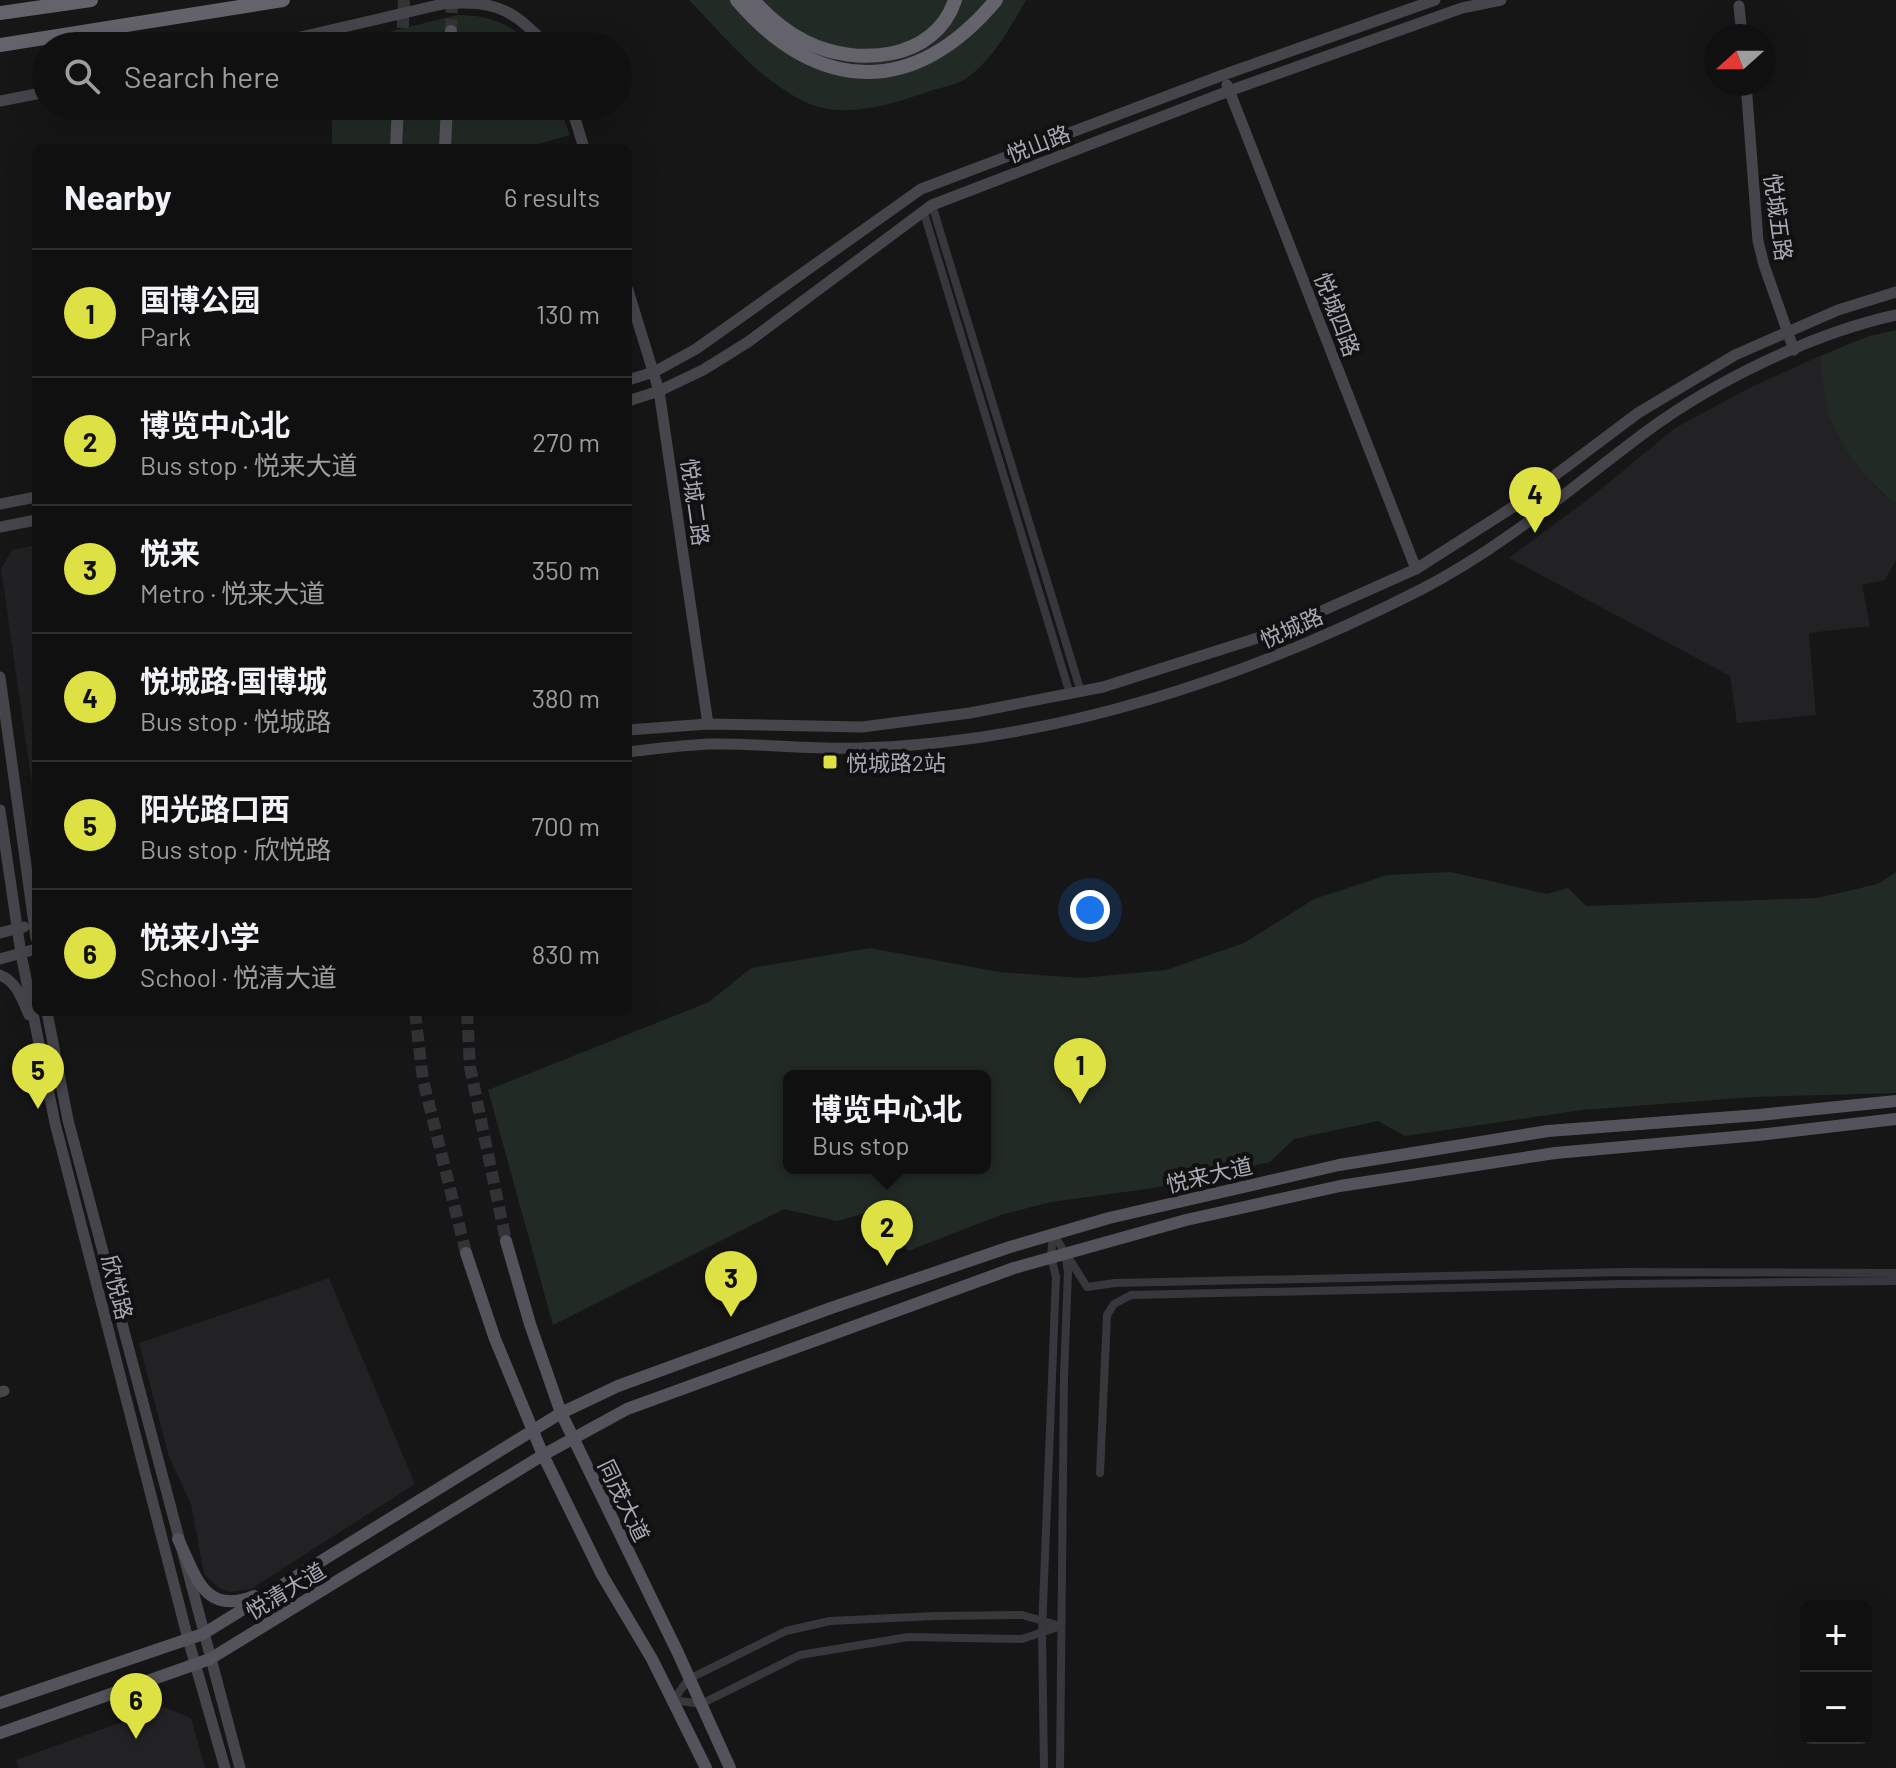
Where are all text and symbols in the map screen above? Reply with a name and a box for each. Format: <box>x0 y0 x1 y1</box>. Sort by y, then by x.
north arrow <box>1704 24 1776 96</box>
search box <box>32 32 632 120</box>
icon: search <box>60 54 104 98</box>
text: Search here <box>124 58 280 94</box>
street label: 悦山路 <box>1003 119 1073 167</box>
street label: 悦城五路 <box>1760 172 1798 262</box>
text: Nearby <box>64 176 172 217</box>
text: 6 results <box>504 181 600 212</box>
street label: 悦城四路 <box>1310 268 1366 360</box>
text: 国博公园 <box>140 281 260 317</box>
text: 1 <box>85 298 95 329</box>
text: 130 m <box>536 298 600 329</box>
text: Park <box>140 320 191 351</box>
text: 博览中心北 <box>140 406 290 442</box>
text: 2 <box>83 426 97 457</box>
text: 270 m <box>532 426 600 457</box>
text: Bus stop · 悦来大道 <box>140 449 358 480</box>
street label: 悦城二路 <box>677 457 715 547</box>
pin: 4 <box>1509 467 1561 533</box>
text: 悦来 <box>140 534 200 570</box>
text: 3 <box>83 554 97 585</box>
text: 350 m <box>532 554 600 585</box>
text: Metro · 悦来大道 <box>140 577 325 608</box>
street label: 悦城路 <box>1256 602 1326 652</box>
text: 悦城路·国博城 <box>140 662 327 698</box>
text: 4 <box>82 682 98 713</box>
text: 380 m <box>532 682 600 713</box>
text: Bus stop · 悦城路 <box>140 705 332 736</box>
place label: 悦城路2站 <box>846 749 946 775</box>
marker: 悦城路2站 <box>821 753 839 771</box>
text: 阳光路口西 <box>140 790 290 826</box>
text: 5 <box>83 810 97 841</box>
text: 700 m <box>532 810 600 841</box>
text: Bus stop · 欣悦路 <box>140 833 332 864</box>
your location <box>1070 890 1110 930</box>
text: 悦来小学 <box>140 918 260 954</box>
text: 6 <box>83 938 97 969</box>
text: 830 m <box>532 938 600 969</box>
text: School · 悦清大道 <box>140 961 337 992</box>
pin: 1 <box>1054 1038 1106 1104</box>
pin: 5 <box>12 1043 64 1109</box>
popup <box>783 1070 991 1174</box>
text: 博览中心北 <box>812 1090 962 1126</box>
text: Bus stop <box>812 1129 910 1160</box>
street label: 悦来大道 <box>1163 1151 1255 1197</box>
pin: 2 <box>861 1200 913 1266</box>
pin: 3 <box>705 1251 757 1317</box>
street label: 欣悦路 <box>97 1252 139 1322</box>
street label: 同茂大道 <box>594 1455 656 1545</box>
street label: 悦清大道 <box>241 1556 329 1624</box>
map controls <box>1800 1600 1872 1744</box>
button: + <box>1800 1600 1872 1672</box>
button: − <box>1800 1672 1872 1744</box>
pin: 6 <box>110 1673 162 1739</box>

